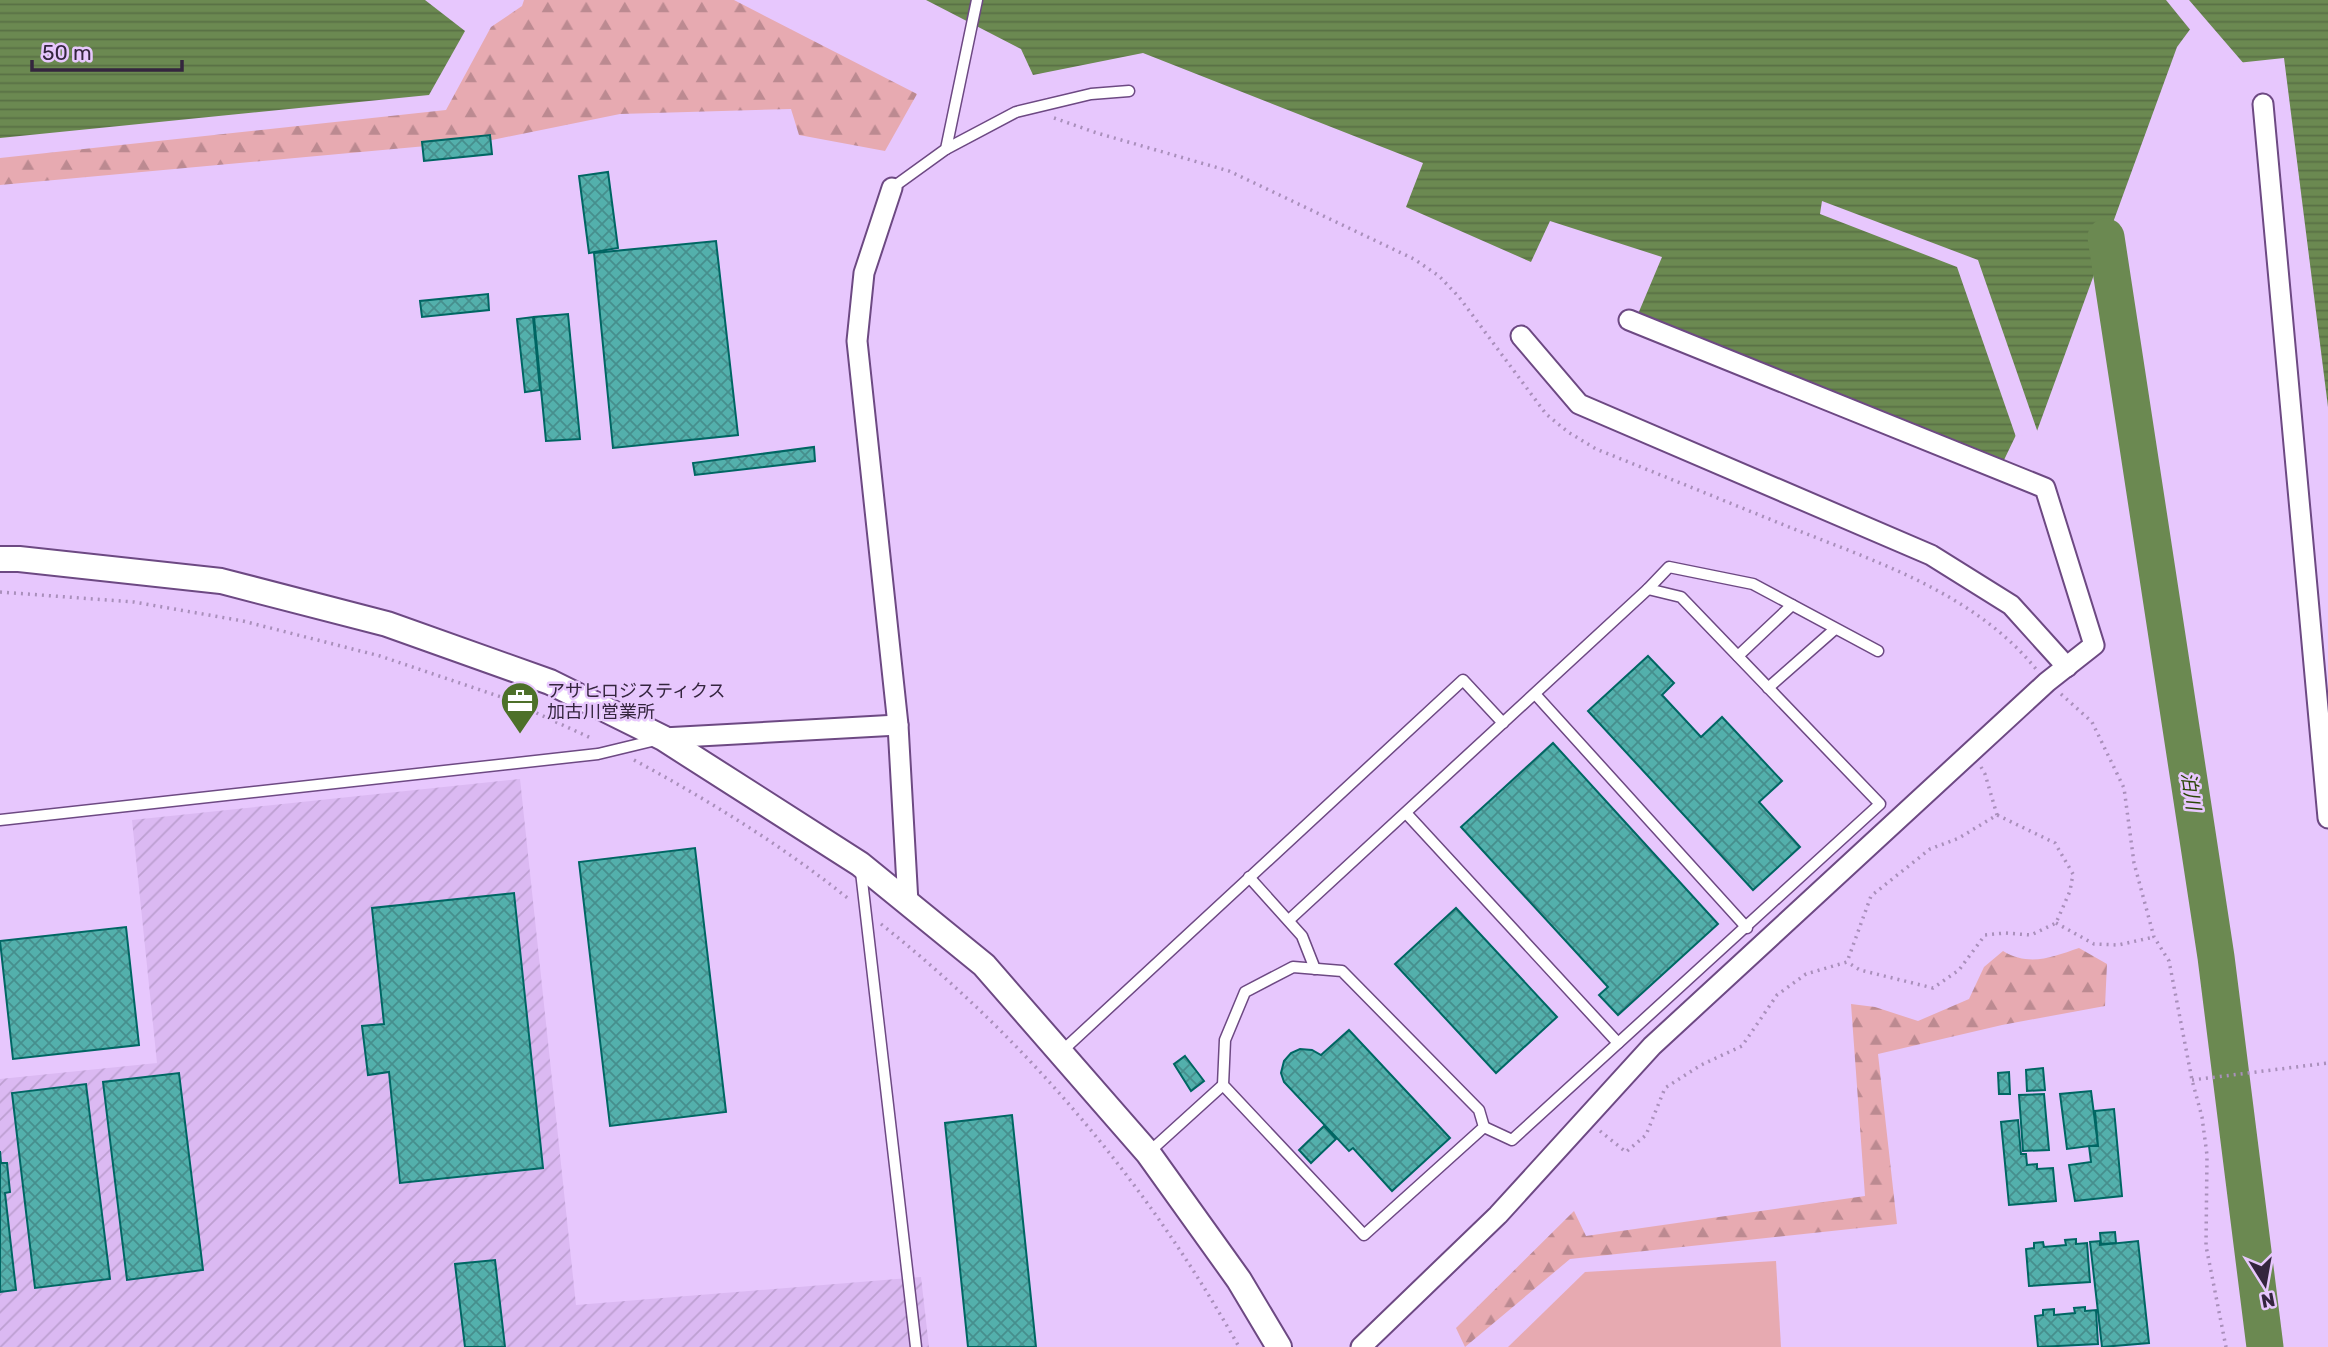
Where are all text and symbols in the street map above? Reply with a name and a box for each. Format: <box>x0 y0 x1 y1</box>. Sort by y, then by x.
scale bar <box>32 28 182 72</box>
text: 50 m <box>42 40 92 65</box>
office icon: アサヒロジスティクス 加古川営業所 <box>499 680 541 735</box>
place label: アサヒロジスティクス 加古川営業所 <box>547 680 725 723</box>
water label: 泊川 <box>2177 770 2206 814</box>
north arrow <box>2230 1249 2300 1319</box>
text: N <box>2259 1288 2277 1313</box>

